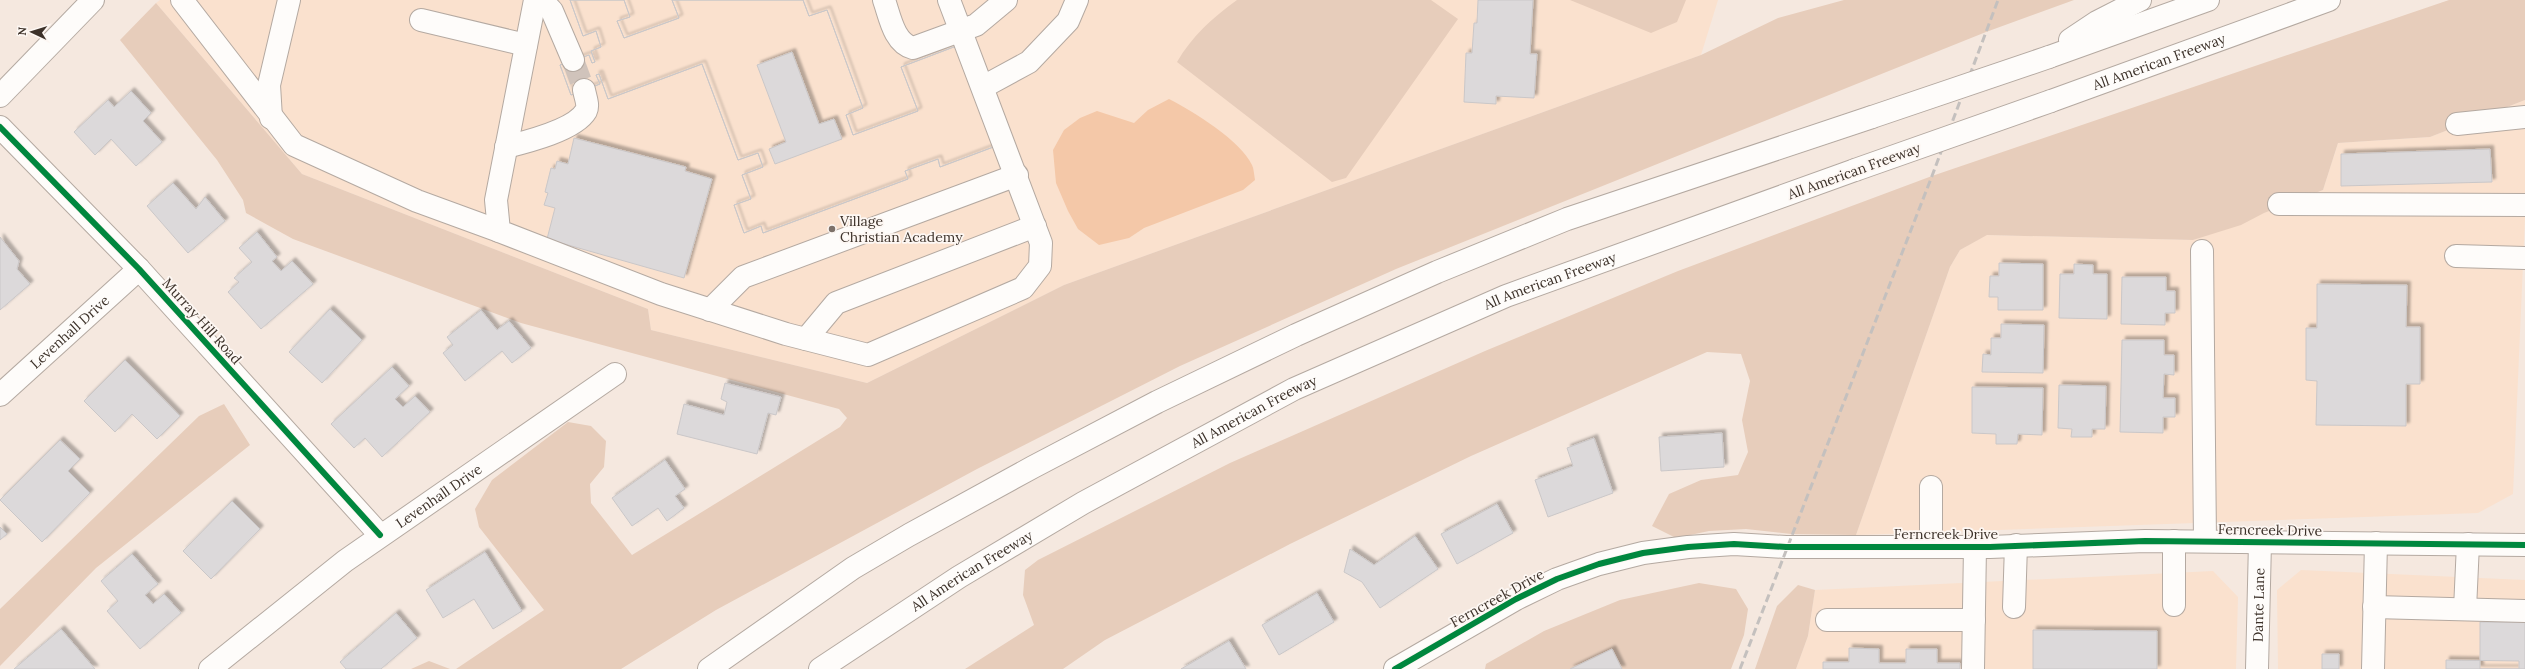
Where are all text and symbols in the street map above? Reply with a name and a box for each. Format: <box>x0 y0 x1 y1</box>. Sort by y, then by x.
north arrow <box>12 12 52 52</box>
text: N <box>15 26 29 36</box>
street label: All American Freeway <box>2089 29 2229 94</box>
street label: All American Freeway <box>1784 138 1923 204</box>
place label: Village Christian Academy <box>839 212 963 246</box>
marker: Village Christian Academy <box>827 224 837 234</box>
street label: All American Freeway <box>1480 248 1619 314</box>
street label: Murray Hill Road <box>159 274 245 368</box>
street label: Levenhall Drive <box>26 291 113 372</box>
street label: All American Freeway <box>1187 371 1320 452</box>
street label: Levenhall Drive <box>392 460 486 532</box>
street label: Ferncreek Drive <box>2218 520 2323 540</box>
street label: Ferncreek Drive <box>1894 525 1999 543</box>
street label: All American Freeway <box>907 526 1037 616</box>
street label: Ferncreek Drive <box>1447 565 1547 631</box>
street label: Dante Lane <box>2249 567 2268 642</box>

